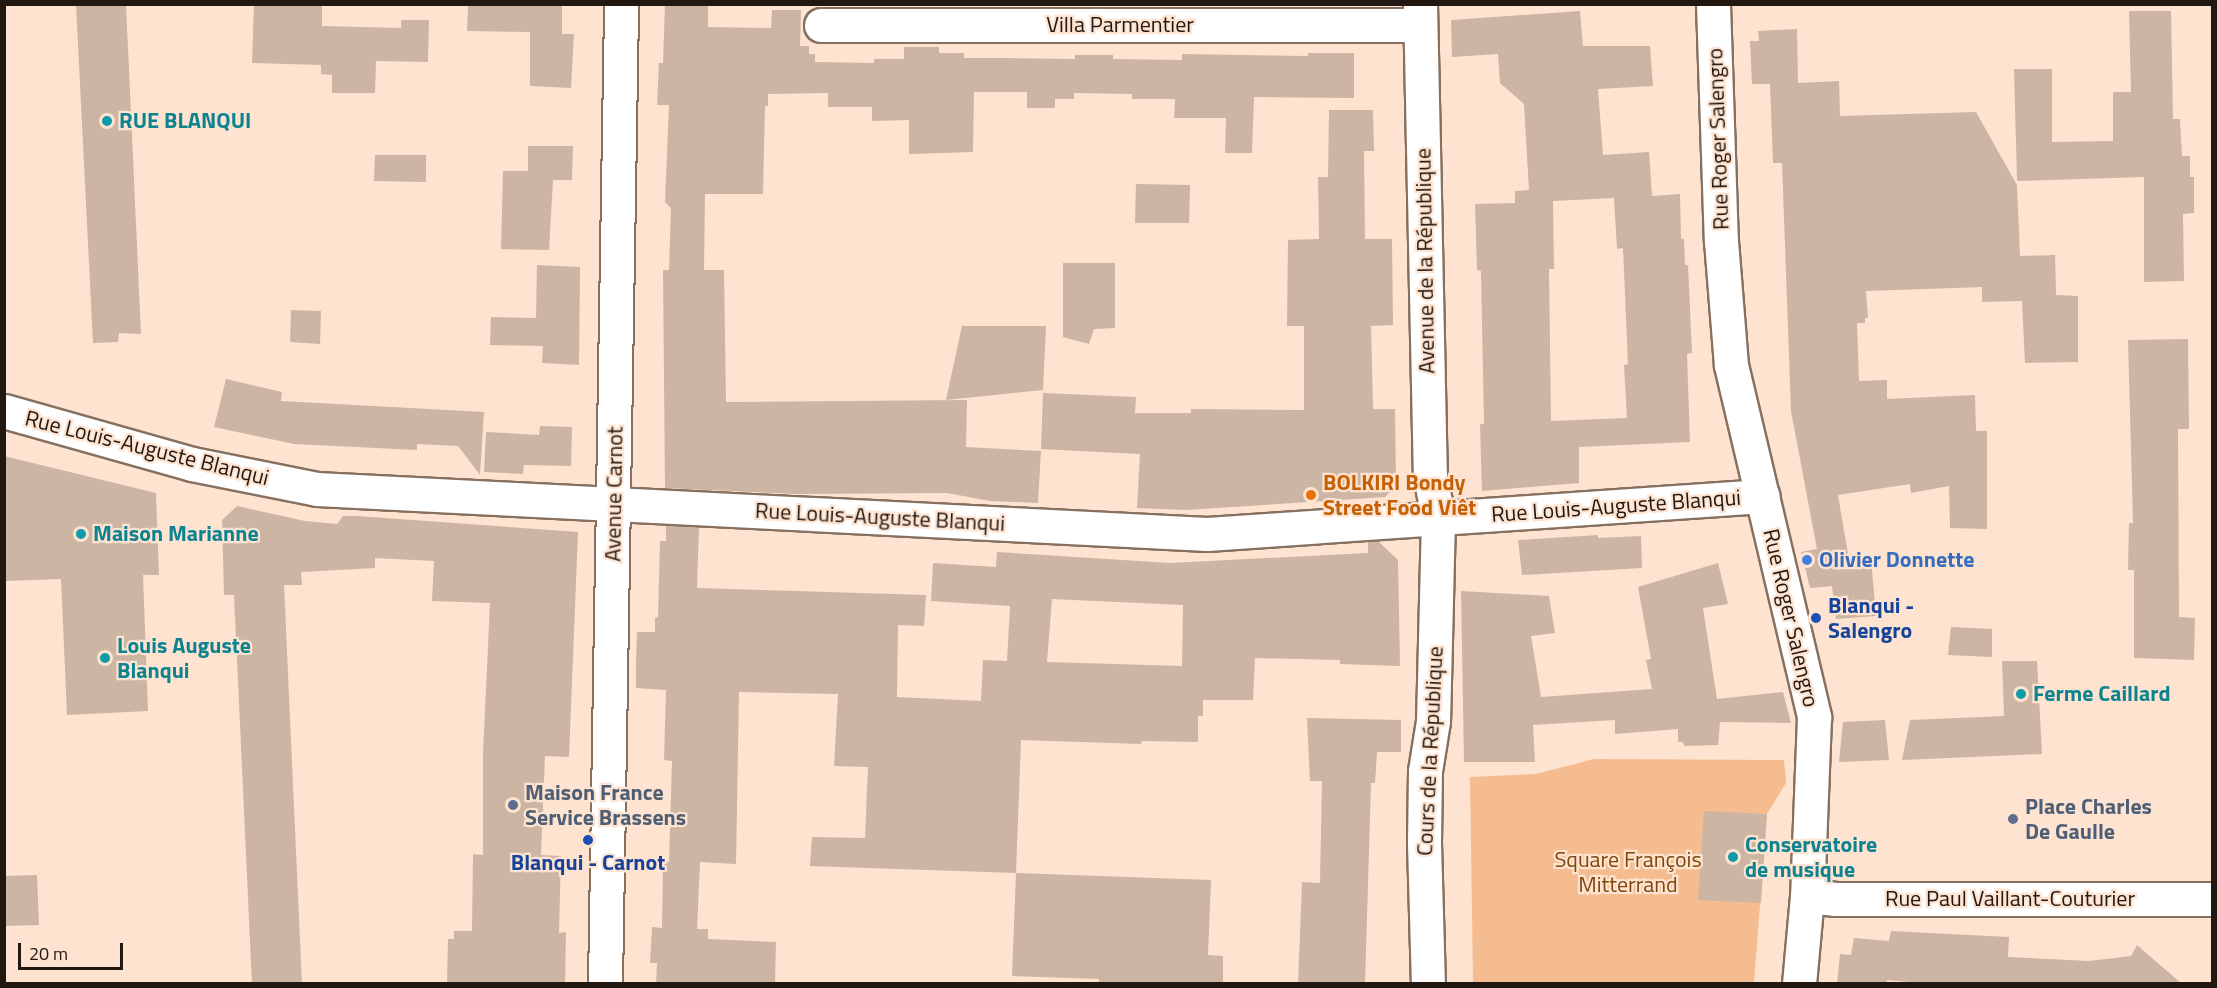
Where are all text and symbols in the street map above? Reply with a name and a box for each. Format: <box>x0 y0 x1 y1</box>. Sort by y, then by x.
street label: Villa Parmentier <box>1046 12 1194 38</box>
street label: Rue Roger Salengro <box>1702 47 1734 231</box>
place label: RUE BLANQUI <box>119 108 251 134</box>
marker: RUE BLANQUI <box>100 114 114 128</box>
street label: Avenue de la République <box>1410 148 1440 374</box>
street label: Rue Louis-Auguste Blanqui <box>22 405 272 491</box>
street label: Avenue Carnot <box>600 426 628 562</box>
place label: BOLKIRI Bondy Street Food Viêt <box>1323 469 1476 520</box>
street label: Rue Louis-Auguste Blanqui <box>1490 484 1742 528</box>
marker: BOLKIRI Bondy Street Food Viêt <box>1304 488 1318 502</box>
street label: Rue Louis-Auguste Blanqui <box>754 497 1006 537</box>
place label: Maison Marianne <box>93 521 259 547</box>
street label: Rue Roger Salengro <box>1758 526 1824 710</box>
marker: Maison Marianne <box>74 527 88 541</box>
place label: Olivier Donnette <box>1819 547 1974 573</box>
marker: Olivier Donnette <box>1800 553 1814 567</box>
place label: Blanqui - Salengro <box>1828 592 1914 644</box>
marker: Blanqui - Salengro <box>1809 611 1823 625</box>
place label: Louis Auguste Blanqui <box>117 632 251 684</box>
street label: Cours de la République <box>1411 646 1449 856</box>
marker: Louis Auguste Blanqui <box>98 651 112 665</box>
place label: Ferme Caillard <box>2033 681 2170 707</box>
marker: Ferme Caillard <box>2014 687 2028 701</box>
place label: Maison France Service Brassens <box>525 779 686 830</box>
place label: Place Charles De Gaulle <box>2025 793 2152 844</box>
marker: Maison France Service Brassens <box>506 798 520 812</box>
marker: Place Charles De Gaulle <box>2006 812 2020 826</box>
place label: Conservatoire de musique <box>1745 831 1877 882</box>
marker: Blanqui - Carnot <box>581 833 595 847</box>
park label: Square François Mitterrand <box>1554 846 1702 897</box>
place label: Blanqui - Carnot <box>511 850 665 876</box>
marker: Conservatoire de musique <box>1726 850 1740 864</box>
street label: Rue Paul Vaillant-Couturier <box>1885 886 2135 912</box>
scale bar <box>21 931 126 969</box>
text: 20 m <box>29 940 68 967</box>

